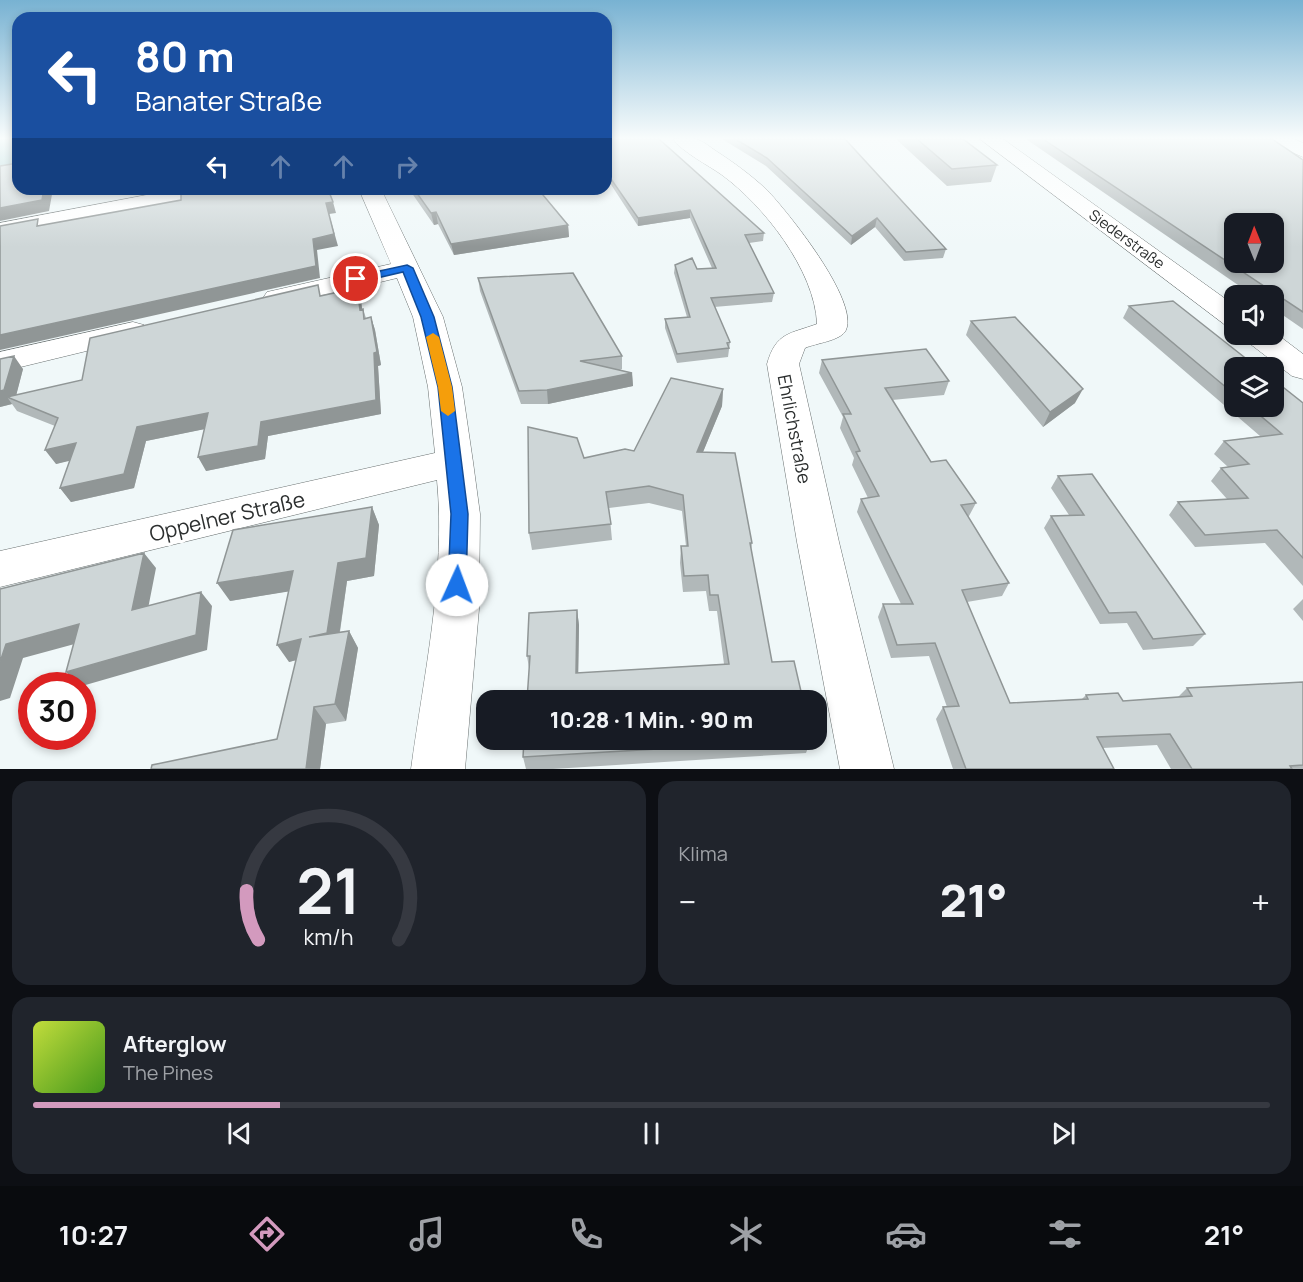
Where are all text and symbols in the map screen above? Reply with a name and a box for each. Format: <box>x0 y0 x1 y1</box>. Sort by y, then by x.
text: 80 m <box>135 27 235 85</box>
icon: left <box>36 36 114 114</box>
text: Banater Straße <box>135 82 322 119</box>
icon: left <box>201 150 234 183</box>
icon: ahead <box>264 150 297 183</box>
icon: ahead <box>327 150 360 183</box>
icon: right <box>390 150 423 183</box>
street label: Siederstraße <box>1085 204 1169 274</box>
north arrow <box>1224 213 1284 273</box>
map controls <box>1224 213 1284 417</box>
pin <box>330 253 381 304</box>
icon: arrive <box>339 262 372 295</box>
button: sound <box>1224 285 1284 345</box>
button: layers <box>1224 357 1284 417</box>
street label: Ehrlichstraße <box>773 372 817 486</box>
street label: Oppelner Straße <box>147 485 307 547</box>
position arrow <box>425 553 489 617</box>
speed limit sign: 30 <box>18 672 96 750</box>
text: 10:28 · 1 Min. · 90 m <box>550 705 753 735</box>
text: Klima <box>679 840 728 867</box>
text: 21 <box>297 847 361 933</box>
text: 21° <box>940 869 1008 931</box>
text: − <box>679 879 696 924</box>
text: + <box>1251 879 1270 924</box>
text: km/h <box>304 922 354 951</box>
text: Afterglow <box>123 1029 227 1059</box>
text: The Pines <box>123 1059 213 1086</box>
icon: previous <box>223 1117 256 1150</box>
icon: pause <box>635 1117 668 1150</box>
icon: next <box>1047 1117 1080 1150</box>
icon: directions <box>246 1213 288 1255</box>
icon: music <box>406 1213 448 1255</box>
icon: phone <box>565 1213 607 1255</box>
icon: climate <box>725 1213 767 1255</box>
icon: car <box>885 1213 927 1255</box>
icon: filters <box>1044 1213 1086 1255</box>
text: 10:27 <box>59 1216 128 1253</box>
text: 21° <box>1204 1216 1244 1253</box>

